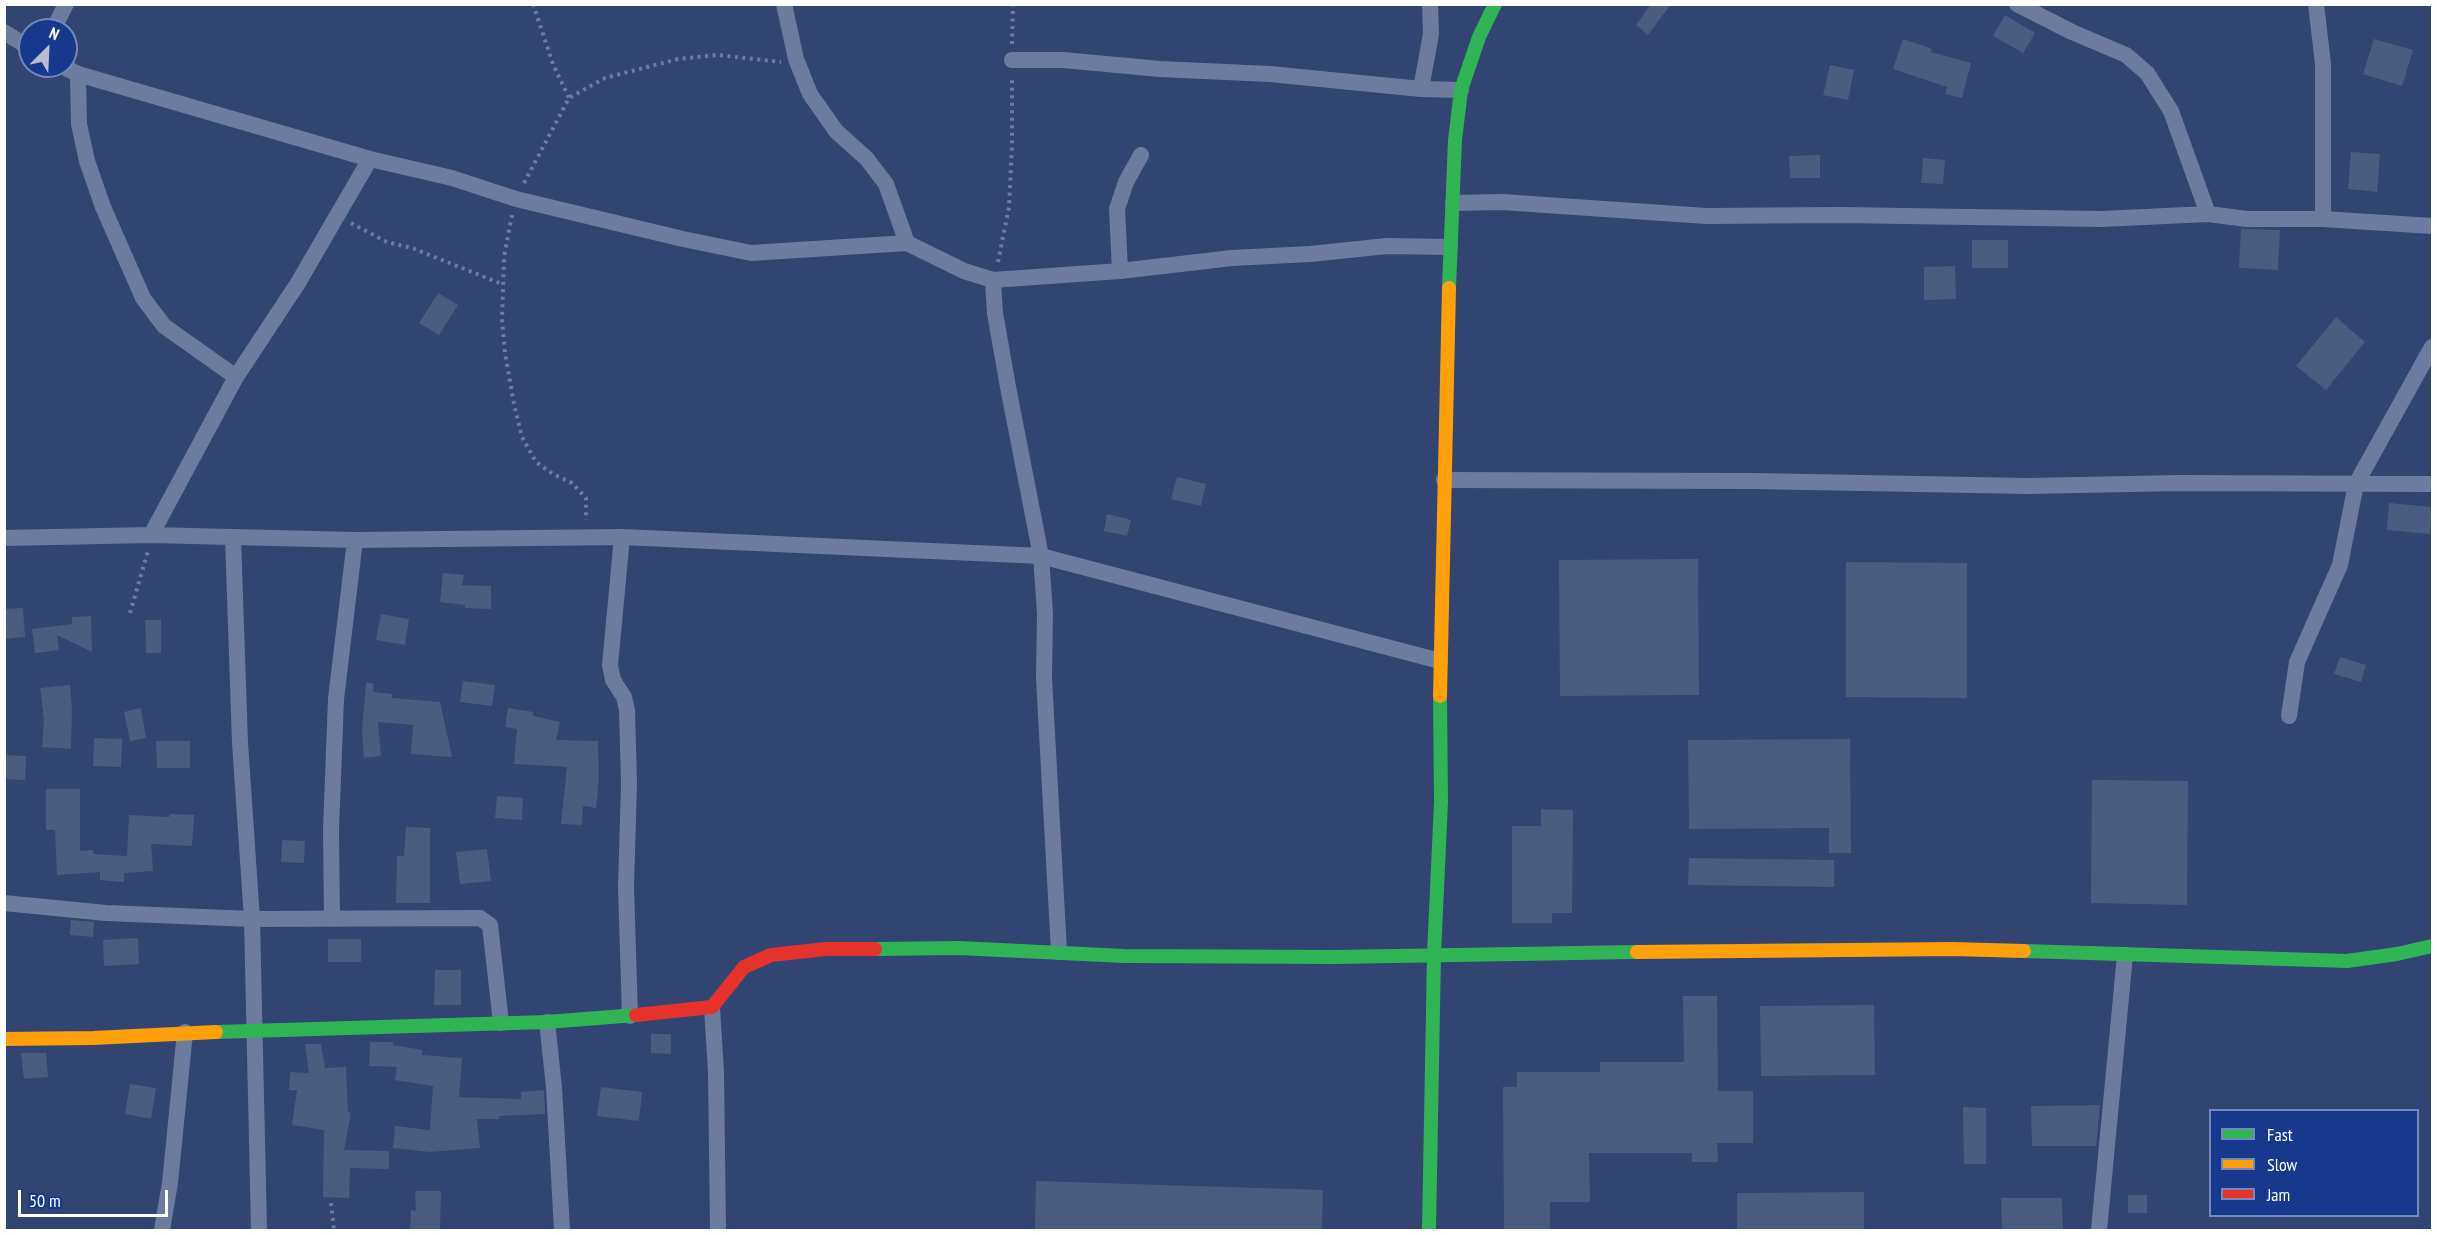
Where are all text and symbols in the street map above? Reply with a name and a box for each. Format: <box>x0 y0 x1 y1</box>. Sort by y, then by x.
north arrow <box>18 18 78 78</box>
text: N <box>46 22 63 44</box>
legend <box>2209 1109 2419 1217</box>
text: Fast <box>2267 1123 2293 1146</box>
text: Slow <box>2267 1153 2297 1176</box>
scale bar <box>21 1178 171 1216</box>
text: Jam <box>2267 1183 2290 1206</box>
text: 50 m <box>29 1189 61 1212</box>

